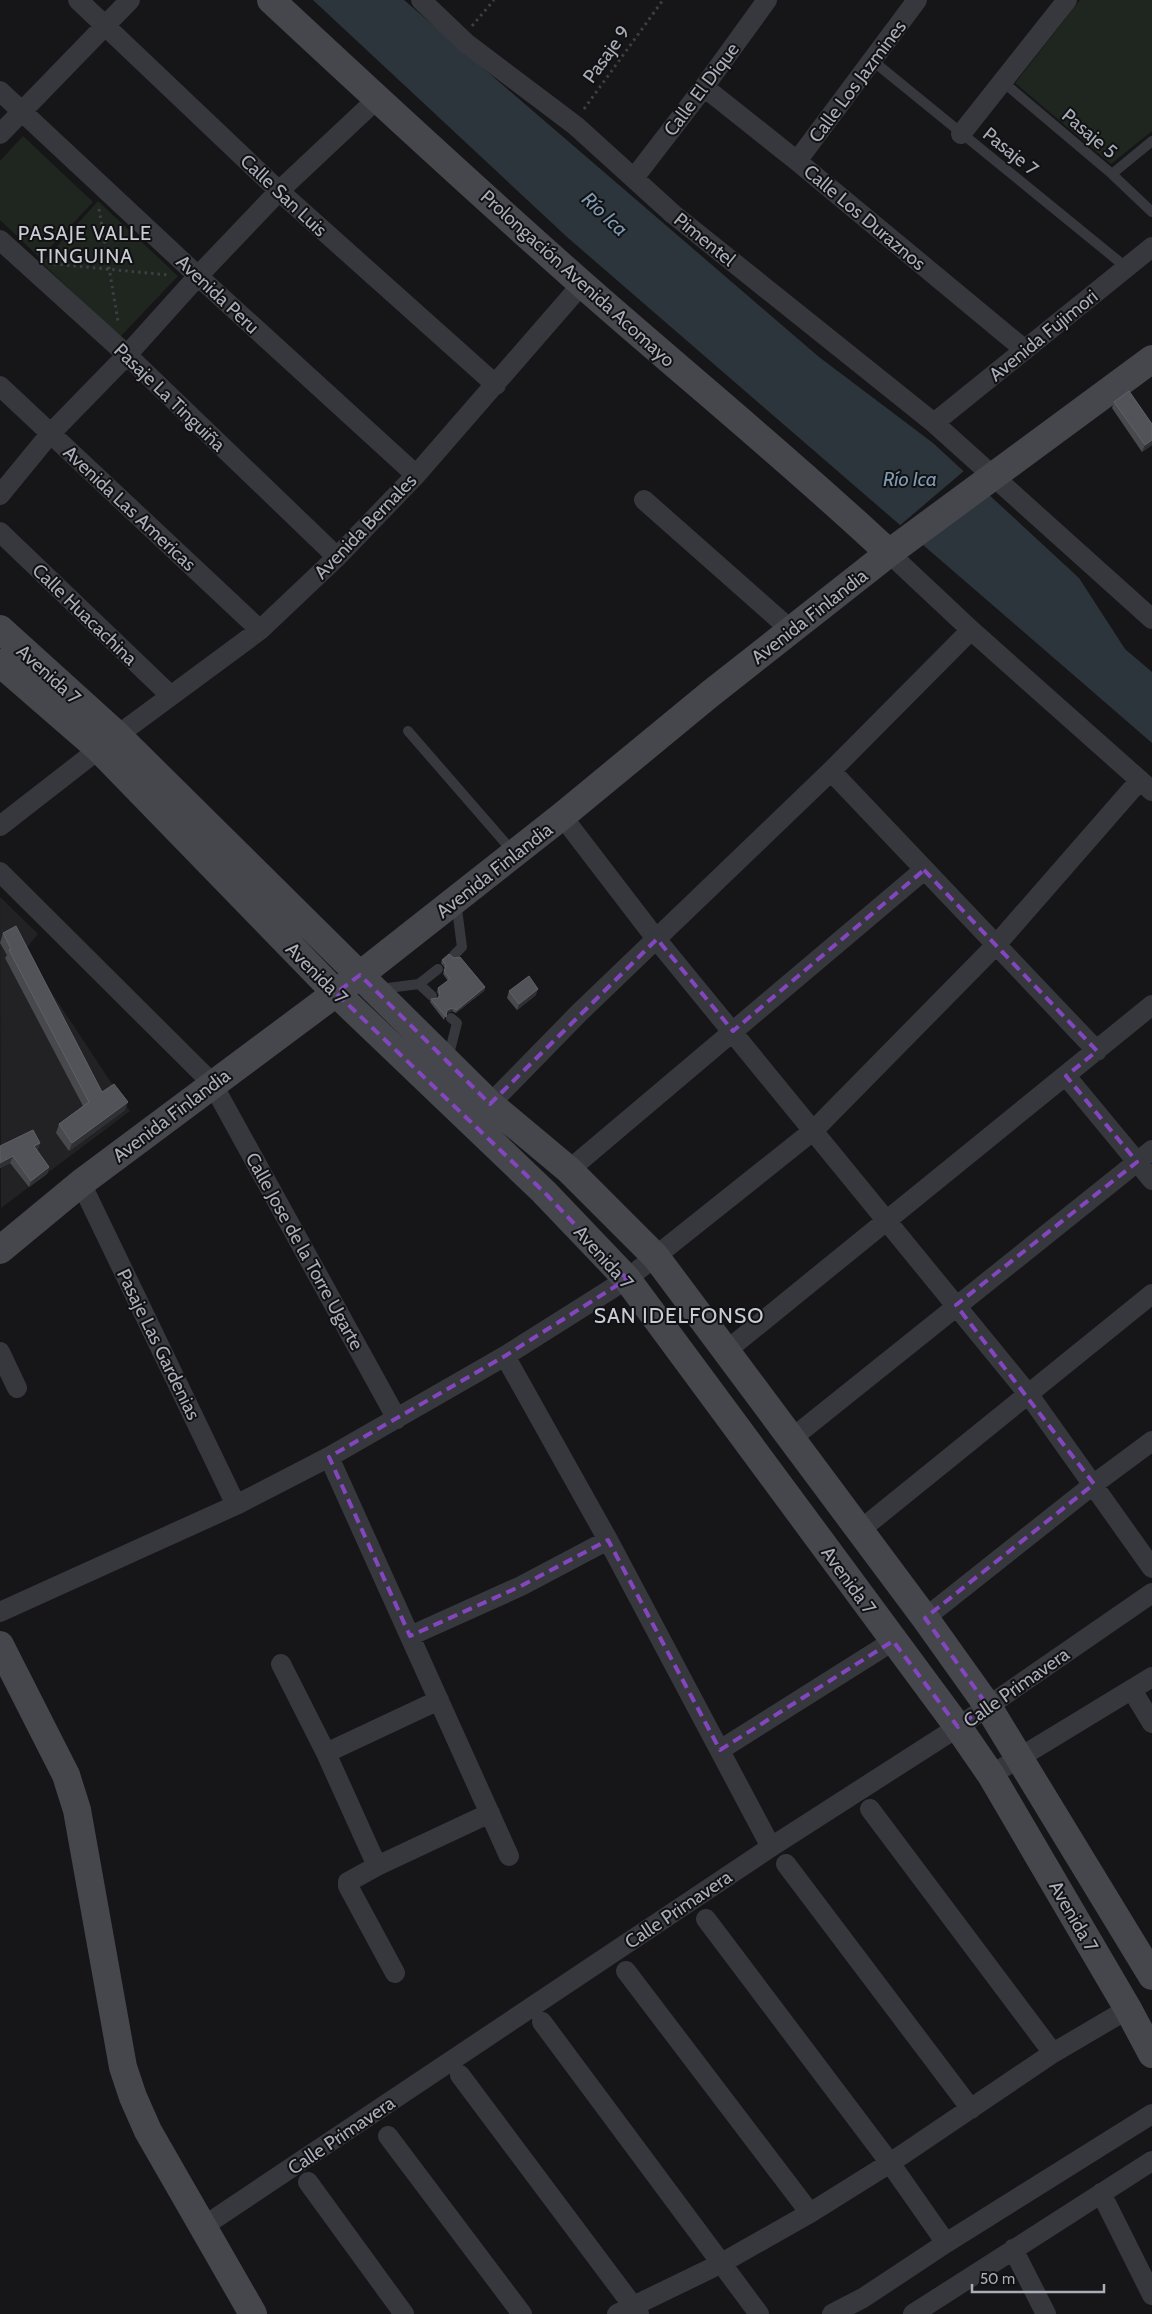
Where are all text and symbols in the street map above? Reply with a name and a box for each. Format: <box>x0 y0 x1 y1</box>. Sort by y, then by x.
street label: Calle Los Jazmines <box>804 15 911 147</box>
street label: Pasaje 9 <box>578 21 635 88</box>
street label: Calle El Dique <box>659 38 744 141</box>
street label: Pasaje 5 <box>1057 104 1122 163</box>
street label: Pasaje 7 <box>978 122 1043 181</box>
street label: Calle San Luis <box>236 149 332 241</box>
street label: Calle Los Duraznos <box>799 160 930 275</box>
street label: Prolongación Avenida Acomayo <box>476 185 679 372</box>
water label: Río Ica <box>577 187 633 241</box>
street label: Pimentel <box>669 208 740 271</box>
district label: PASAJE VALLE TINGUINA <box>18 221 152 268</box>
street label: Avenida Peru <box>171 250 264 339</box>
street label: Avenida Fujimori <box>984 285 1102 386</box>
street label: Pasaje La Tinguiña <box>109 339 230 456</box>
street label: Avenida Las Americas <box>59 441 201 576</box>
water label: Río Ica <box>883 467 937 491</box>
street label: Avenida Bernales <box>309 469 421 584</box>
street label: Calle Huacachina <box>28 559 142 670</box>
street label: Avenida Finlandia <box>747 564 872 669</box>
street label: Avenida 7 <box>12 640 86 709</box>
street label: Avenida Finlandia <box>432 818 557 923</box>
street label: Avenida 7 <box>281 938 353 1009</box>
street label: Avenida Finlandia <box>108 1064 234 1167</box>
street label: Calle Jose de la Torre Ugarte <box>241 1149 369 1354</box>
street label: Avenida 7 <box>569 1221 639 1294</box>
street label: Pasaje Las Gardenias <box>112 1265 205 1424</box>
district label: SAN IDELFONSO <box>594 1303 764 1328</box>
street label: Avenida 7 <box>816 1542 881 1619</box>
street label: Calle Primavera <box>959 1642 1074 1732</box>
street label: Calle Primavera <box>621 1865 736 1954</box>
street label: Avenida 7 <box>1044 1877 1103 1956</box>
street label: Calle Primavera <box>284 2091 399 2180</box>
scale bar <box>972 2262 1104 2294</box>
text: 50 m <box>980 2270 1015 2288</box>

